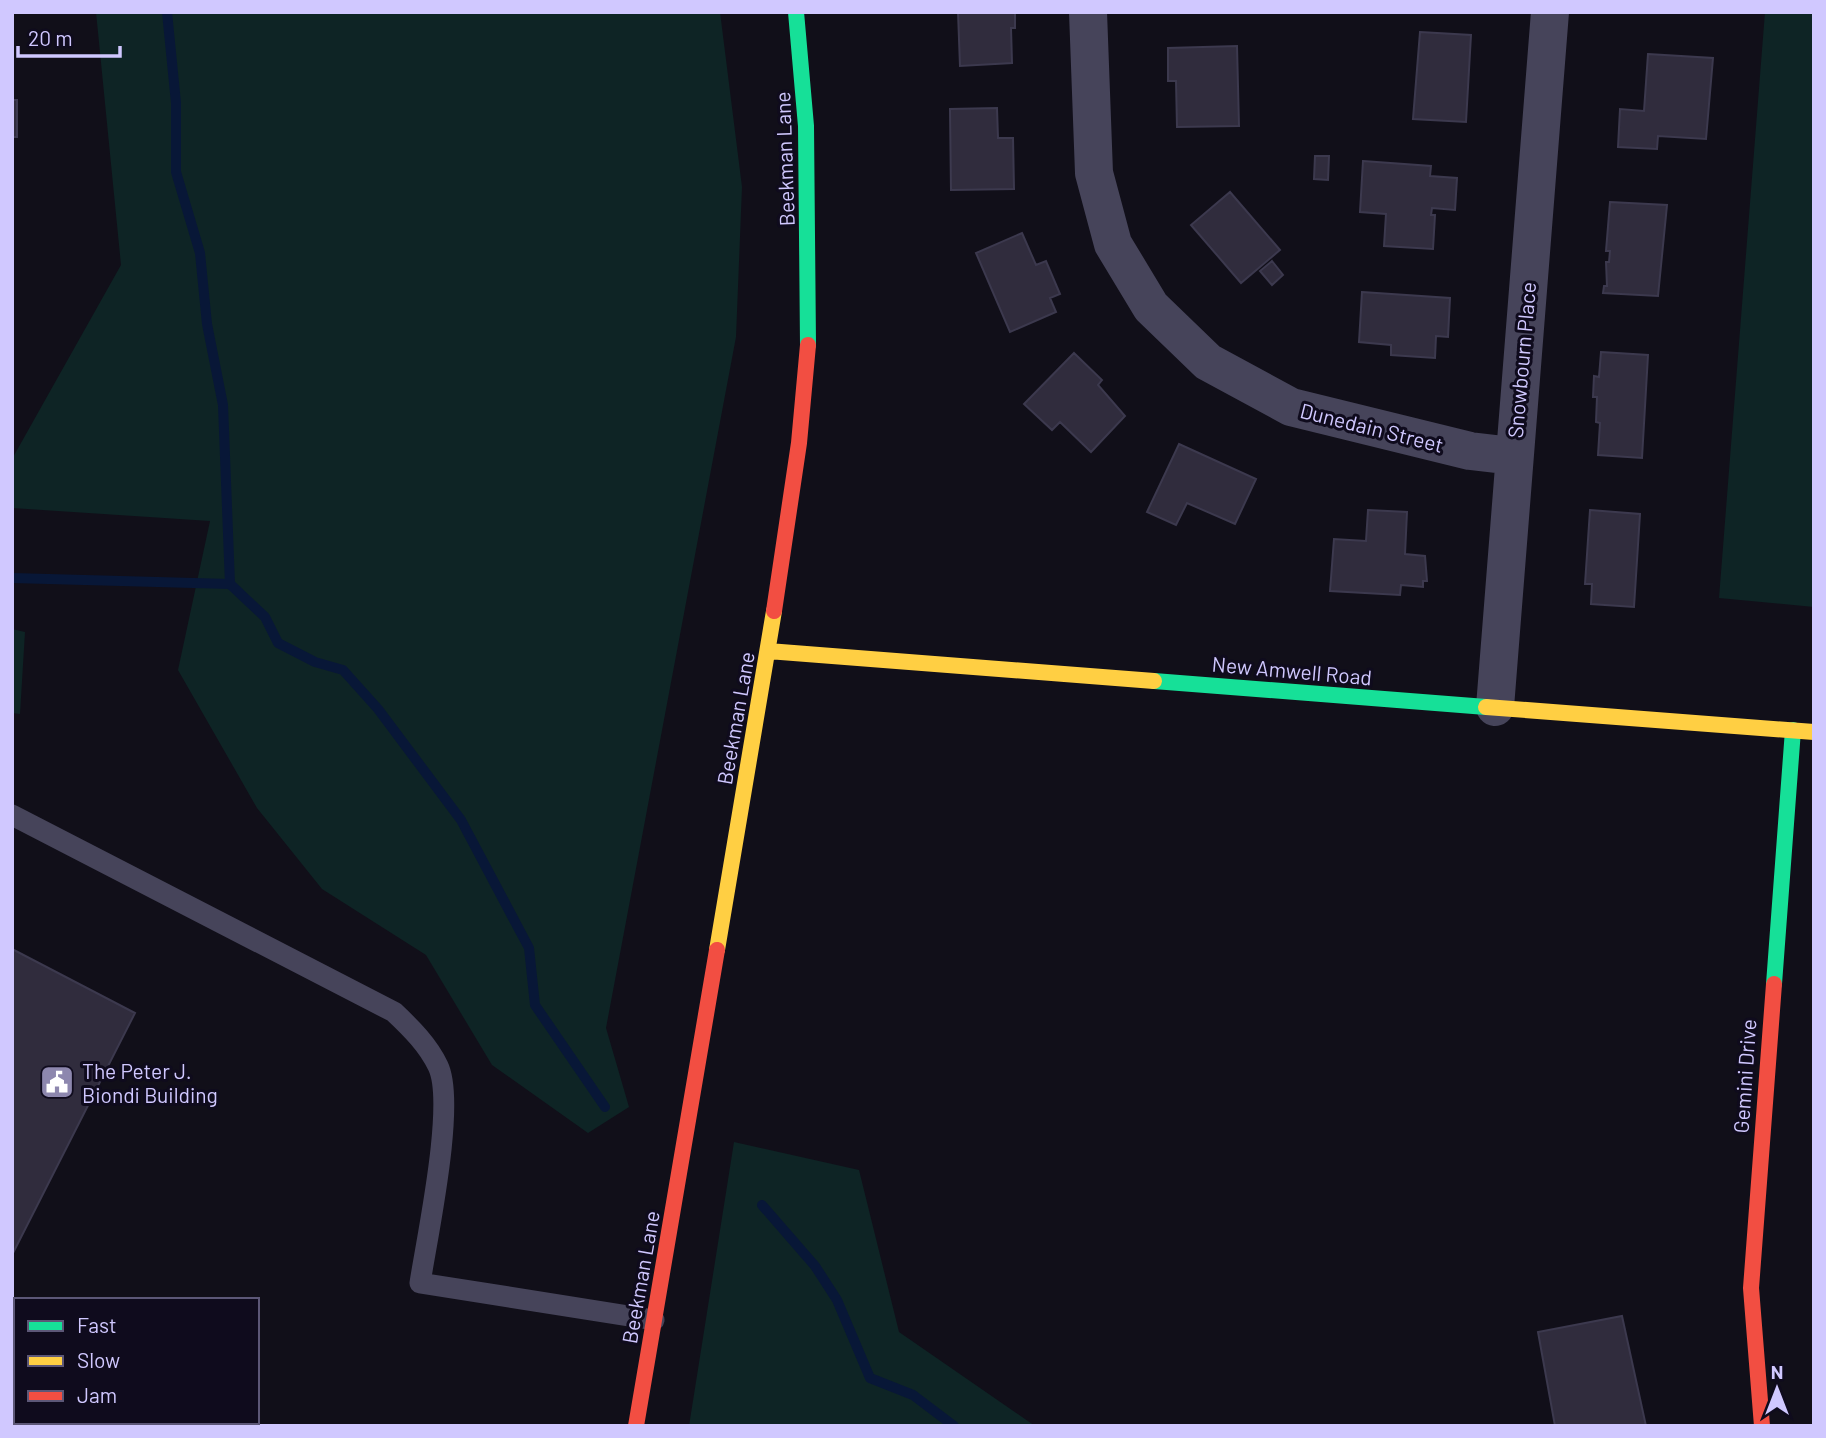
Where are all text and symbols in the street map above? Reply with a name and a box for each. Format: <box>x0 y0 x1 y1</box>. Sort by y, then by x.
scale bar <box>18 14 119 58</box>
text: 20 m <box>28 25 73 50</box>
street label: Beekman Lane <box>769 91 799 227</box>
street label: Snowbourn Place <box>1502 281 1540 439</box>
street label: Dunedain Street <box>1298 397 1446 457</box>
street label: Beekman Lane <box>711 649 759 787</box>
street label: New Amwell Road <box>1211 651 1373 689</box>
street label: Gemini Drive <box>1728 1018 1760 1134</box>
place label: The Peter J. Biondi Building <box>82 1058 218 1107</box>
public building icon: The Peter J. Biondi Building <box>38 1063 76 1101</box>
street label: Beekman Lane <box>616 1208 664 1346</box>
legend <box>14 1298 259 1424</box>
text: Fast <box>77 1312 117 1337</box>
text: Slow <box>77 1347 120 1372</box>
north arrow <box>1742 1354 1812 1424</box>
text: N <box>1771 1360 1783 1383</box>
text: Jam <box>77 1382 117 1407</box>

